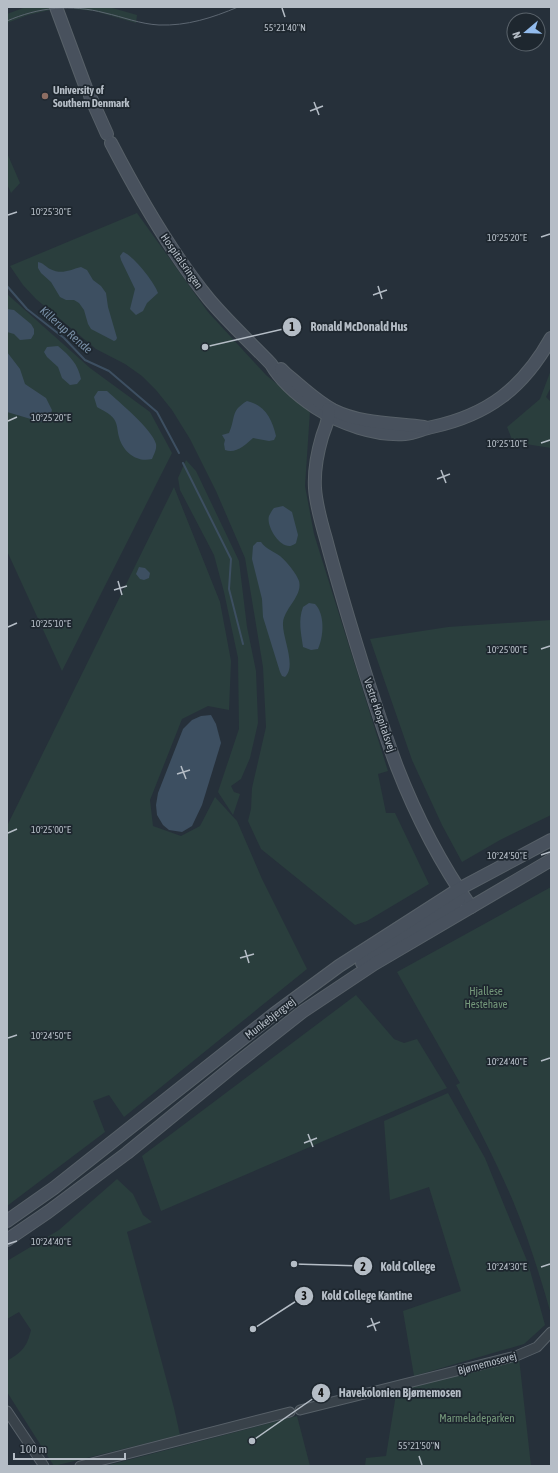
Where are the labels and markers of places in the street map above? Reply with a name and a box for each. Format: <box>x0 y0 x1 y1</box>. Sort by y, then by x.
place label: University of Southern Denmark <box>53 84 129 109</box>
marker: University of Southern Denmark <box>40 91 50 101</box>
callout: Ronald McDonald Hus <box>282 315 415 339</box>
callout: Kold College <box>353 1254 444 1278</box>
callout: Kold College Kantine <box>294 1284 421 1308</box>
callout: Havekolonien Bjørnemosen <box>311 1381 469 1405</box>

